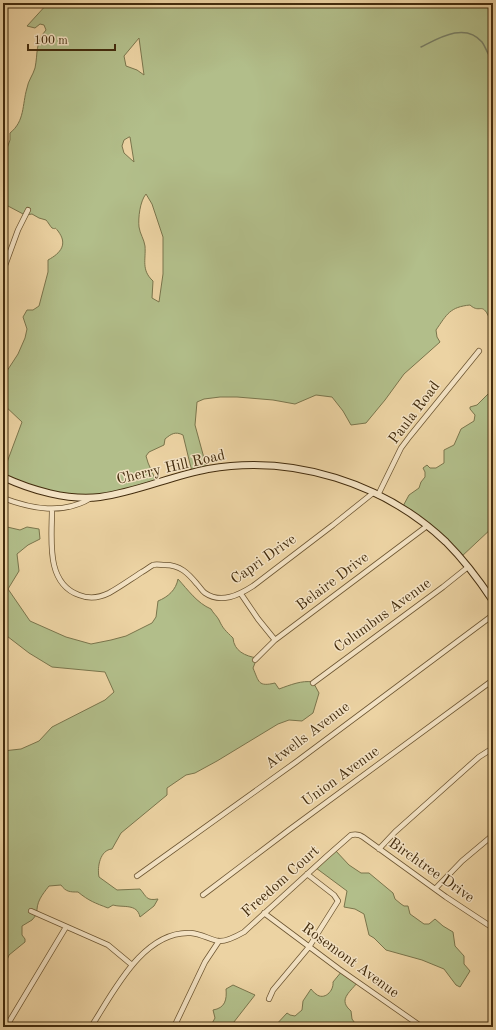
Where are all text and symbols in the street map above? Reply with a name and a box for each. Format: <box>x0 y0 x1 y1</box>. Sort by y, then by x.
scale bar <box>28 26 115 52</box>
text: 100 m <box>34 35 68 47</box>
street label: Paula Road <box>387 379 443 447</box>
street label: Cherry Hill Road <box>115 448 227 488</box>
street label: Capri Drive <box>229 532 299 588</box>
street label: Belaire Drive <box>294 550 372 614</box>
street label: Columbus Avenue <box>332 576 434 656</box>
street label: Atwells Avenue <box>263 700 353 772</box>
street label: Union Avenue <box>300 744 382 810</box>
street label: Birchtree Drive <box>385 836 477 906</box>
street label: Freedom Court <box>239 844 323 920</box>
street label: Rosemont Avenue <box>299 921 401 1001</box>

